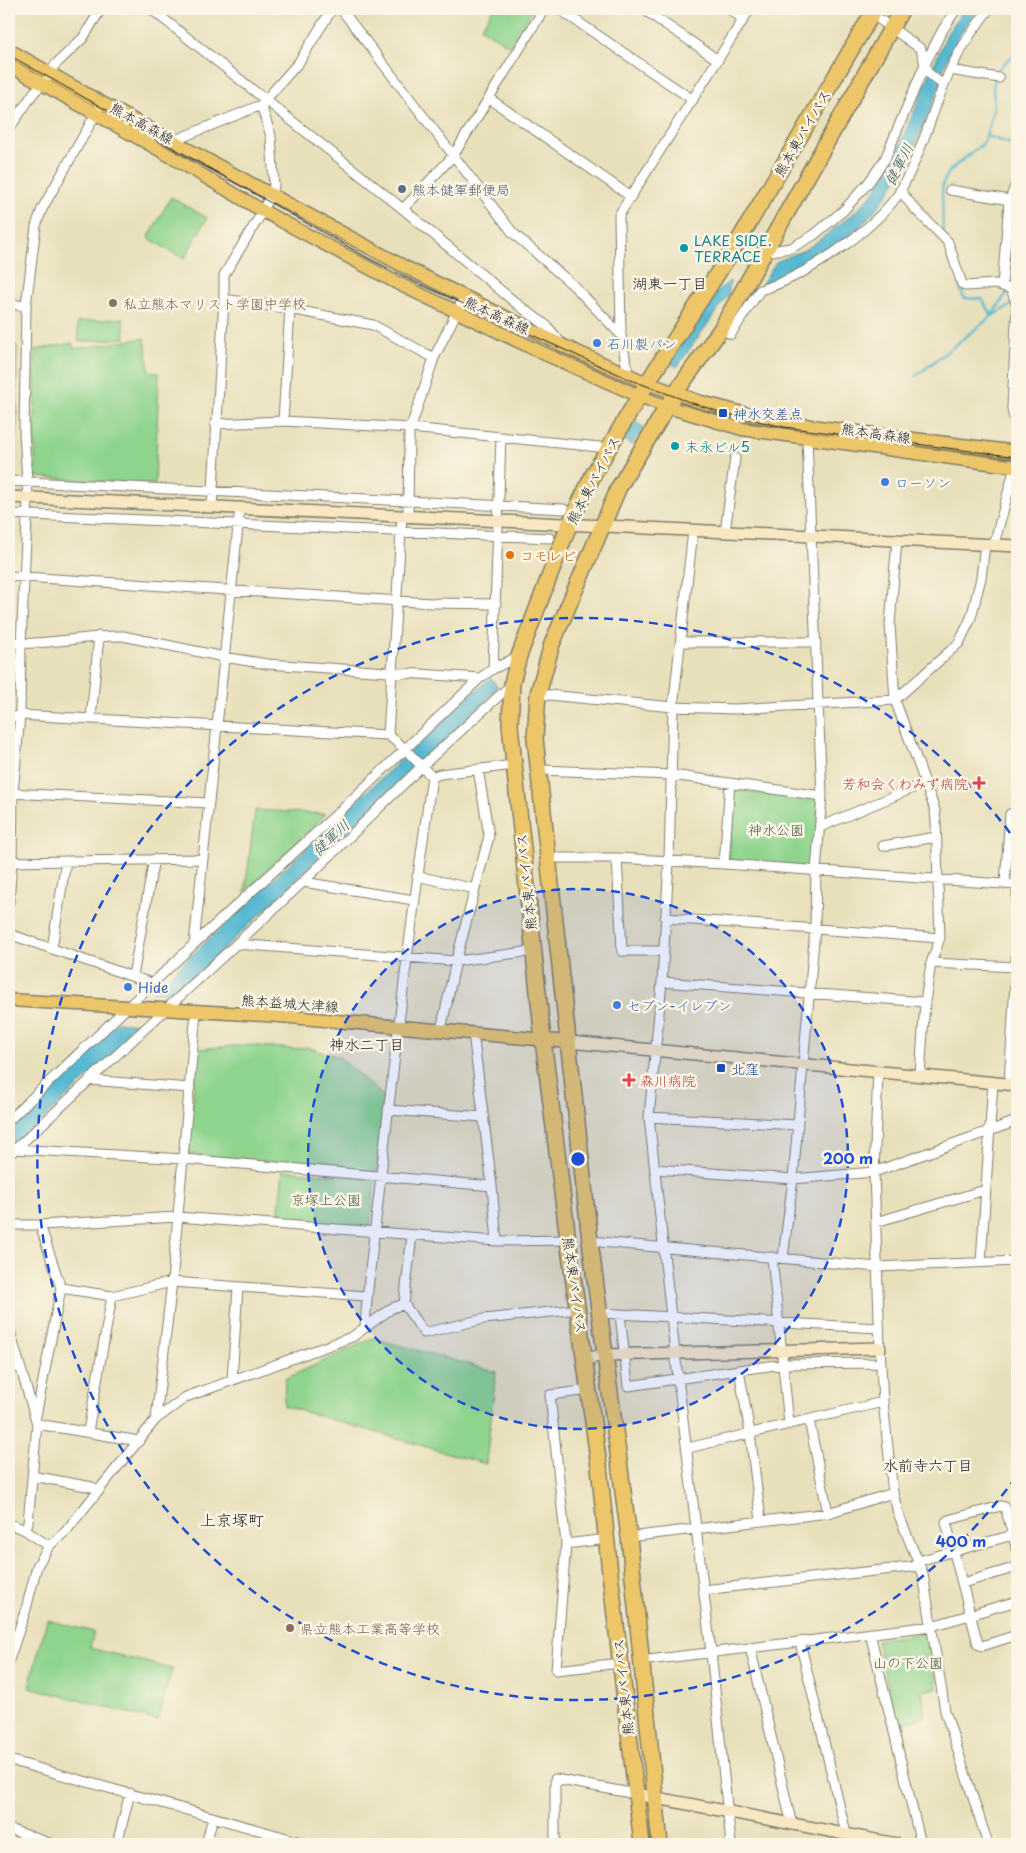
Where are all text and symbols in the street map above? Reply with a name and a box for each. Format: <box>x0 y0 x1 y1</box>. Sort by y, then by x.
street label: 熊本東バイパス <box>768 85 836 181</box>
street label: 熊本高森線 <box>106 97 178 149</box>
water label: 健軍川 <box>878 139 918 189</box>
place label: 熊本健軍郵便局 <box>412 179 510 200</box>
marker: 熊本健軍郵便局 <box>396 183 408 195</box>
place label: LAKE SIDE. TERRACE <box>694 230 772 267</box>
marker: LAKE SIDE. TERRACE <box>678 242 690 254</box>
district label: 湖東一丁目 <box>632 271 708 294</box>
street label: 熊本高森線 <box>461 291 533 339</box>
place label: 私立熊本マリスト学園中学校 <box>123 293 306 314</box>
marker: 私立熊本マリスト学園中学校 <box>107 297 119 309</box>
place label: 石川製パン <box>607 333 677 354</box>
marker: 石川製パン <box>591 337 603 349</box>
place label: 神水交差点 <box>733 403 803 424</box>
marker: 神水交差点 <box>717 407 729 419</box>
street label: 熊本高森線 <box>840 418 912 448</box>
street label: 熊本東バイパス <box>561 432 625 528</box>
place label: 末永ビル5 <box>685 436 750 457</box>
marker: 末永ビル5 <box>669 440 681 452</box>
place label: ローソン <box>895 472 951 493</box>
marker: ローソン <box>879 476 891 488</box>
place label: コモレビ <box>520 545 576 566</box>
marker: コモレビ <box>504 549 516 561</box>
place label: 芳和会くわみず病院 <box>843 773 968 794</box>
marker: 芳和会くわみず病院 <box>972 776 986 790</box>
water label: 健軍川 <box>306 813 354 861</box>
park label: 神水公園 <box>748 819 804 840</box>
street label: 熊本東バイパス <box>510 832 542 932</box>
place label: Hide <box>138 977 168 998</box>
marker: Hide <box>122 981 134 993</box>
street label: 熊本益城大津線 <box>240 989 340 1017</box>
place label: セブン-イレブン <box>627 995 732 1016</box>
marker: セブン-イレブン <box>611 999 623 1011</box>
district label: 神水二丁目 <box>329 1032 405 1055</box>
place label: 北窪 <box>731 1058 759 1079</box>
marker: 北窪 <box>715 1062 727 1074</box>
place label: 森川病院 <box>640 1070 696 1091</box>
marker: 森川病院 <box>622 1073 636 1087</box>
text: 200 m <box>823 1146 873 1169</box>
centre of rings <box>569 1150 587 1168</box>
park label: 京塚上公園 <box>291 1189 361 1210</box>
street label: 熊本東バイパス <box>558 1235 592 1335</box>
district label: 水前寺六丁目 <box>883 1453 973 1476</box>
district label: 上京塚町 <box>200 1507 264 1531</box>
text: 400 m <box>936 1529 986 1552</box>
place label: 県立熊本工業高等学校 <box>300 1618 440 1639</box>
marker: 県立熊本工業高等学校 <box>284 1622 296 1634</box>
street label: 熊本東バイパス <box>607 1637 639 1737</box>
park label: 山の下公園 <box>873 1652 943 1673</box>

